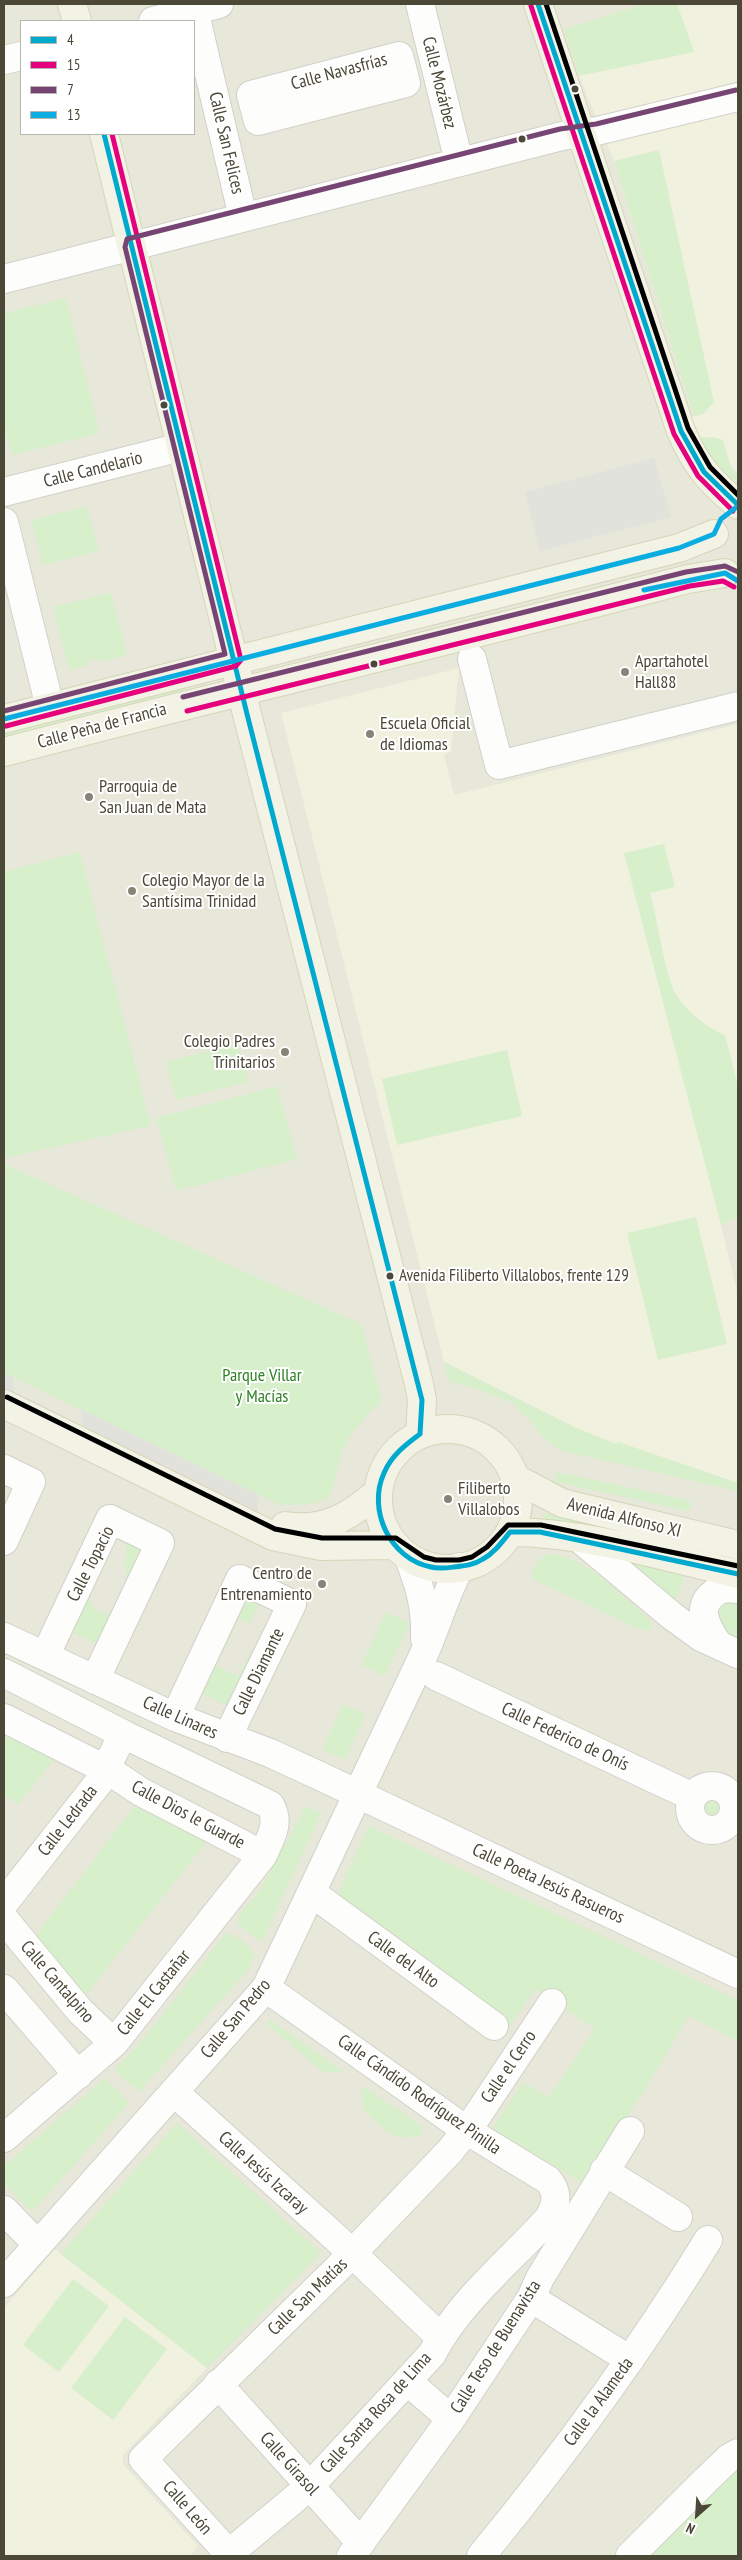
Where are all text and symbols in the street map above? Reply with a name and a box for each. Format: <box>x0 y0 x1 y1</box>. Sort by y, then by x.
legend <box>20 20 195 135</box>
text: 4 <box>67 30 74 49</box>
street label: Calle Mozárbez <box>417 35 461 131</box>
street label: Calle Navasfrías <box>289 49 389 95</box>
text: 15 <box>67 55 81 74</box>
text: 7 <box>67 80 74 99</box>
unlabelled marker <box>570 84 580 94</box>
street label: Calle San Felices <box>204 90 248 196</box>
text: 13 <box>67 105 81 124</box>
unlabelled marker <box>517 134 527 144</box>
unlabelled marker <box>159 400 169 410</box>
street label: Calle Candelario <box>41 447 145 493</box>
place label: Apartahotel Hall88 <box>635 651 708 694</box>
unlabelled marker <box>369 659 379 669</box>
marker: Apartahotel Hall88 <box>619 666 631 678</box>
street label: Calle Peña de Francia <box>35 698 169 754</box>
place label: Escuela Oficial de Idiomas <box>380 713 470 756</box>
marker: Escuela Oficial de Idiomas <box>364 728 376 740</box>
place label: Parroquia de San Juan de Mata <box>99 776 207 819</box>
marker: Parroquia de San Juan de Mata <box>83 791 95 803</box>
place label: Colegio Mayor de la Santísima Trinidad <box>142 870 265 912</box>
marker: Colegio Mayor de la Santísima Trinidad <box>126 885 138 897</box>
place label: Colegio Padres Trinitarios <box>184 1031 275 1074</box>
marker: Colegio Padres Trinitarios <box>279 1046 291 1058</box>
place label: Avenida Filiberto Villalobos, frente 129 <box>399 1266 629 1286</box>
marker: Avenida Filiberto Villalobos, frente 129 <box>385 1271 395 1281</box>
park label: Parque Villar y Macías <box>222 1365 302 1408</box>
place label: Filiberto Villalobos <box>458 1478 519 1520</box>
marker: Filiberto Villalobos <box>442 1493 454 1505</box>
street label: Avenida Alfonso XI <box>565 1493 683 1543</box>
street label: Calle Topacio <box>63 1523 119 1605</box>
place label: Centro de Entrenamiento <box>220 1563 312 1606</box>
marker: Centro de Entrenamiento <box>316 1578 328 1590</box>
street label: Calle Diamante <box>229 1625 289 1719</box>
street label: Calle Linares <box>139 1692 221 1744</box>
street label: Calle Federico de Onís <box>498 1698 632 1776</box>
street label: Calle Dios le Guarde <box>128 1776 248 1854</box>
street label: Calle Ledrada <box>34 1781 102 1861</box>
street label: Calle Poeta Jesús Rasueros <box>469 1839 627 1929</box>
street label: Calle del Alto <box>363 1927 443 1993</box>
street label: Calle Cantalpino <box>15 1937 99 2027</box>
street label: Calle El Castañar <box>113 1946 195 2040</box>
street label: Calle San Pedro <box>197 1975 275 2063</box>
street label: Calle el Cerro <box>477 2027 541 2107</box>
street label: Calle Cándido Rodríguez Pinilla <box>333 2030 505 2160</box>
street label: Calle Jesús Izcaray <box>214 2127 312 2219</box>
street label: Calle San Matías <box>264 2254 352 2340</box>
street label: Calle Teso de Buenavista <box>446 2276 546 2418</box>
street label: Calle Santa Rosa de Lima <box>316 2348 436 2478</box>
street label: Calle la Alameda <box>560 2354 638 2450</box>
street label: Calle Girasol <box>255 2428 323 2500</box>
street label: Calle León <box>158 2477 216 2539</box>
north arrow <box>672 2490 722 2540</box>
text: N <box>683 2519 698 2538</box>

